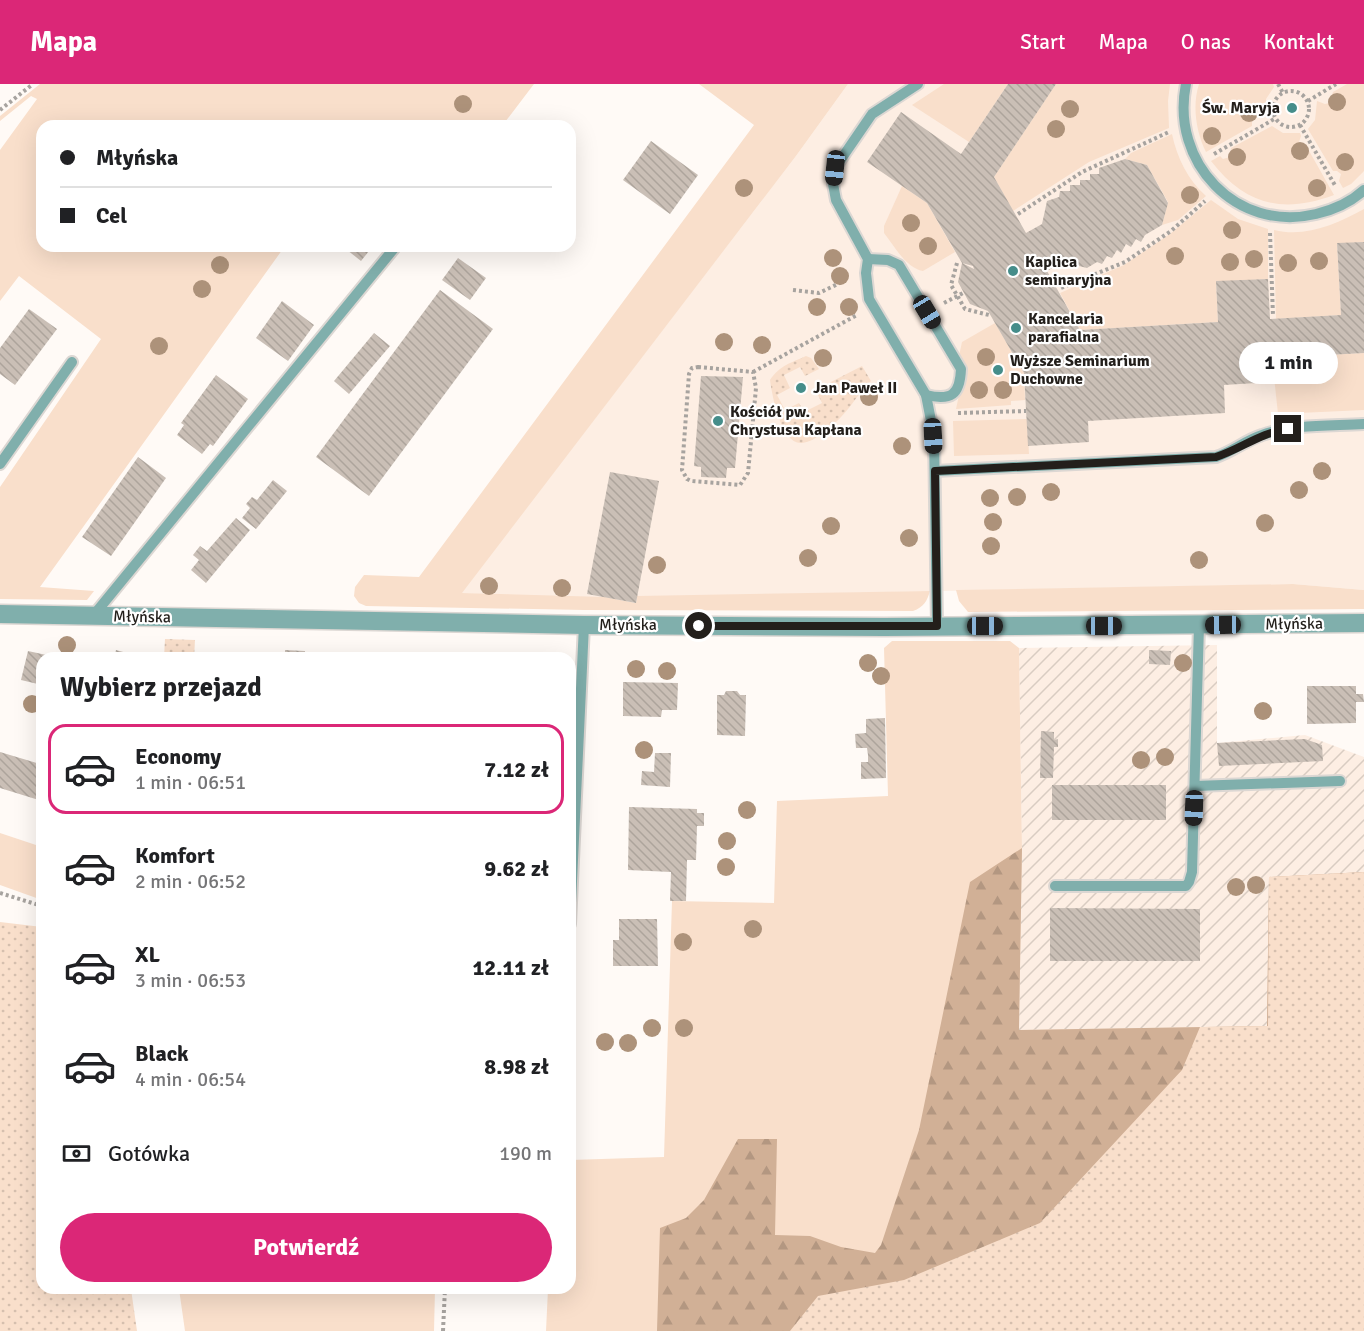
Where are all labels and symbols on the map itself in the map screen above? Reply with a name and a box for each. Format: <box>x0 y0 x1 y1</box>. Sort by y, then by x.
place label: Św. Maryja <box>1202 98 1280 118</box>
marker: Św. Maryja <box>1285 101 1299 115</box>
car <box>824 149 846 187</box>
place label: Kaplica seminaryjna <box>1025 252 1112 290</box>
marker: Kaplica seminaryjna <box>1006 264 1020 278</box>
car <box>910 292 944 332</box>
place label: Kancelaria parafialna <box>1028 309 1103 347</box>
marker: Kancelaria parafialna <box>1009 321 1023 335</box>
callout: 1 min <box>1238 342 1338 384</box>
place label: Wyższe Seminarium Duchowne <box>1010 351 1150 389</box>
marker: Wyższe Seminarium Duchowne <box>991 363 1005 377</box>
place label: Jan Paweł II <box>813 378 897 398</box>
marker: Jan Paweł II <box>794 381 808 395</box>
place label: Kościół pw. Chrystusa Kapłana <box>730 402 862 440</box>
marker: Kościół pw. Chrystusa Kapłana <box>711 414 725 428</box>
route end <box>1274 415 1301 442</box>
car <box>923 418 943 454</box>
street label: Młyńska <box>113 606 171 628</box>
route start <box>685 612 712 639</box>
street label: Młyńska <box>1265 613 1323 635</box>
street label: Młyńska <box>599 615 657 635</box>
car <box>1205 616 1241 634</box>
car <box>967 617 1003 635</box>
car <box>1086 617 1122 635</box>
car <box>1184 790 1204 826</box>

